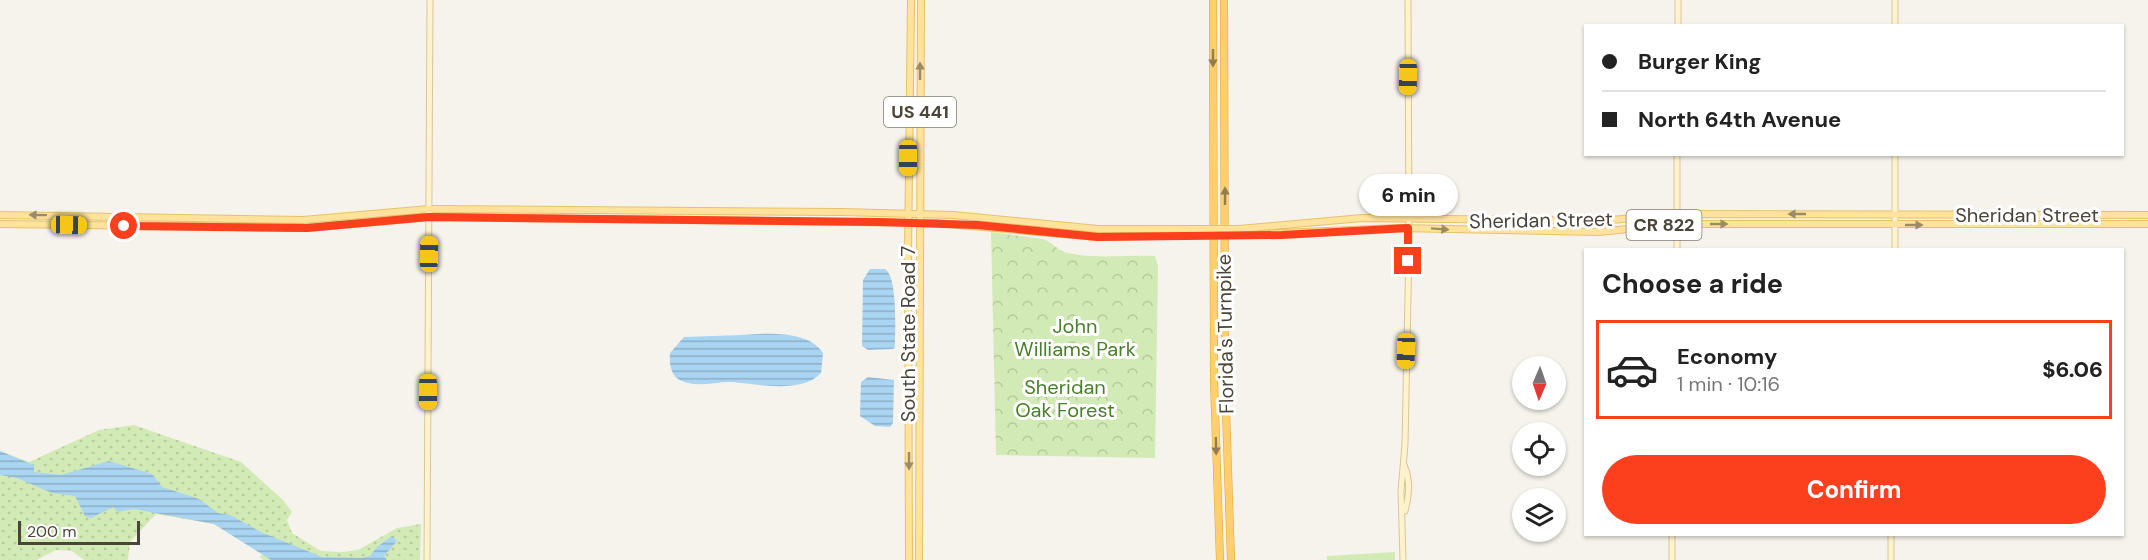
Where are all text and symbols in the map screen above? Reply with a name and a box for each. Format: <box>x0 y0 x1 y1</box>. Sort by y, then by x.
text: Burger King <box>1638 47 1762 76</box>
one-way arrow <box>1208 49 1218 68</box>
car <box>1399 59 1417 95</box>
one-way arrow <box>915 62 925 81</box>
road number: US 441 <box>884 97 956 127</box>
text: North 64th Avenue <box>1638 105 1841 134</box>
car <box>899 140 917 176</box>
callout: 6 min <box>1358 174 1458 216</box>
text: 6 min <box>1381 182 1436 208</box>
one-way arrow <box>1220 187 1230 206</box>
street label: Sheridan Street <box>1955 202 2099 228</box>
street label: Sheridan Street <box>1469 206 1613 234</box>
one-way arrow <box>1787 209 1806 219</box>
one-way arrow <box>29 210 48 220</box>
road number: CR 822 <box>1626 210 1702 240</box>
route start <box>110 212 137 239</box>
car <box>51 216 87 234</box>
one-way arrow <box>1709 219 1728 229</box>
one-way arrow <box>1904 220 1923 230</box>
one-way arrow <box>1431 225 1450 234</box>
car <box>420 236 438 272</box>
street label: South State Road 7 <box>895 246 921 422</box>
route end <box>1394 247 1421 274</box>
street label: Florida's Turnpike <box>1211 254 1239 414</box>
text: Choose a ride <box>1602 266 1783 301</box>
park label: John Williams Park <box>1014 313 1136 362</box>
car <box>1396 333 1416 369</box>
text: Economy <box>1677 342 1777 371</box>
icon: car <box>1605 343 1659 397</box>
text: $6.06 <box>2042 355 2103 384</box>
north arrow <box>1512 356 1566 410</box>
map controls <box>1512 356 1566 542</box>
text: 1 min · 10:16 <box>1677 371 1780 397</box>
car <box>419 374 437 410</box>
park label: Sheridan Oak Forest <box>1015 374 1115 423</box>
button: locate <box>1512 422 1566 476</box>
one-way arrow <box>1211 436 1221 455</box>
one-way arrow <box>904 451 914 470</box>
button: Confirm <box>1602 455 2106 524</box>
button: layers <box>1512 488 1566 542</box>
scale bar <box>18 518 140 546</box>
text: 200 m <box>27 521 76 542</box>

